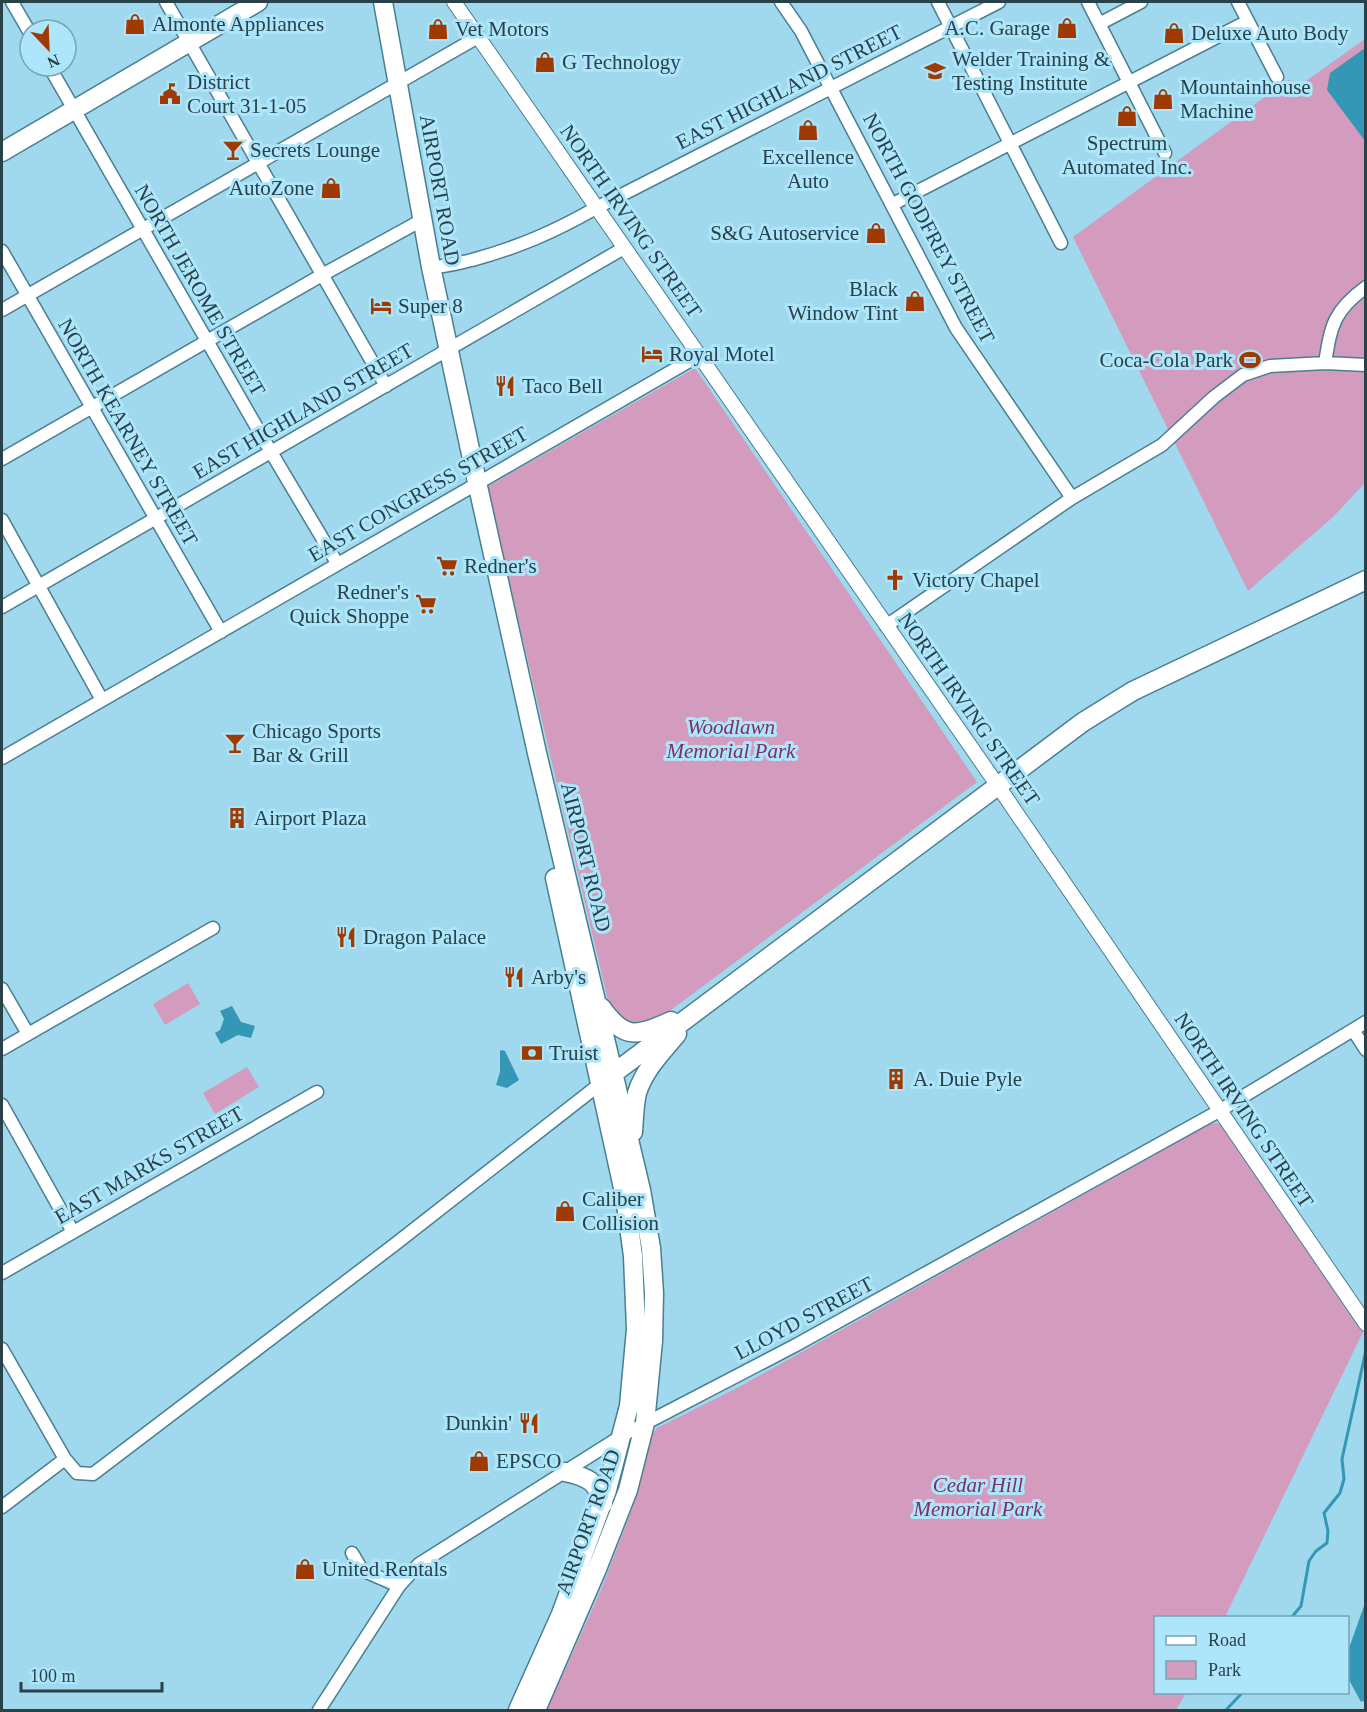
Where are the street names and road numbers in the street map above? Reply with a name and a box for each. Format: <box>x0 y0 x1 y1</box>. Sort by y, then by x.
street label: EAST HIGHLAND STREET <box>672 19 906 155</box>
street label: NORTH GODFREY STREET <box>858 109 1000 347</box>
street label: AIRPORT ROAD <box>415 113 465 267</box>
street label: NORTH IRVING STREET <box>555 120 707 322</box>
street label: NORTH JEROME STREET <box>130 180 271 400</box>
street label: NORTH KEARNEY STREET <box>53 314 203 550</box>
street label: EAST HIGHLAND STREET <box>189 338 418 484</box>
street label: EAST CONGRESS STREET <box>304 421 532 567</box>
street label: NORTH IRVING STREET <box>893 608 1045 810</box>
street label: AIRPORT ROAD <box>556 780 616 934</box>
street label: NORTH IRVING STREET <box>1170 1008 1318 1212</box>
street label: EAST MARKS STREET <box>50 1101 248 1229</box>
street label: LLOYD STREET <box>731 1271 878 1365</box>
street label: AIRPORT ROAD <box>551 1446 625 1598</box>

